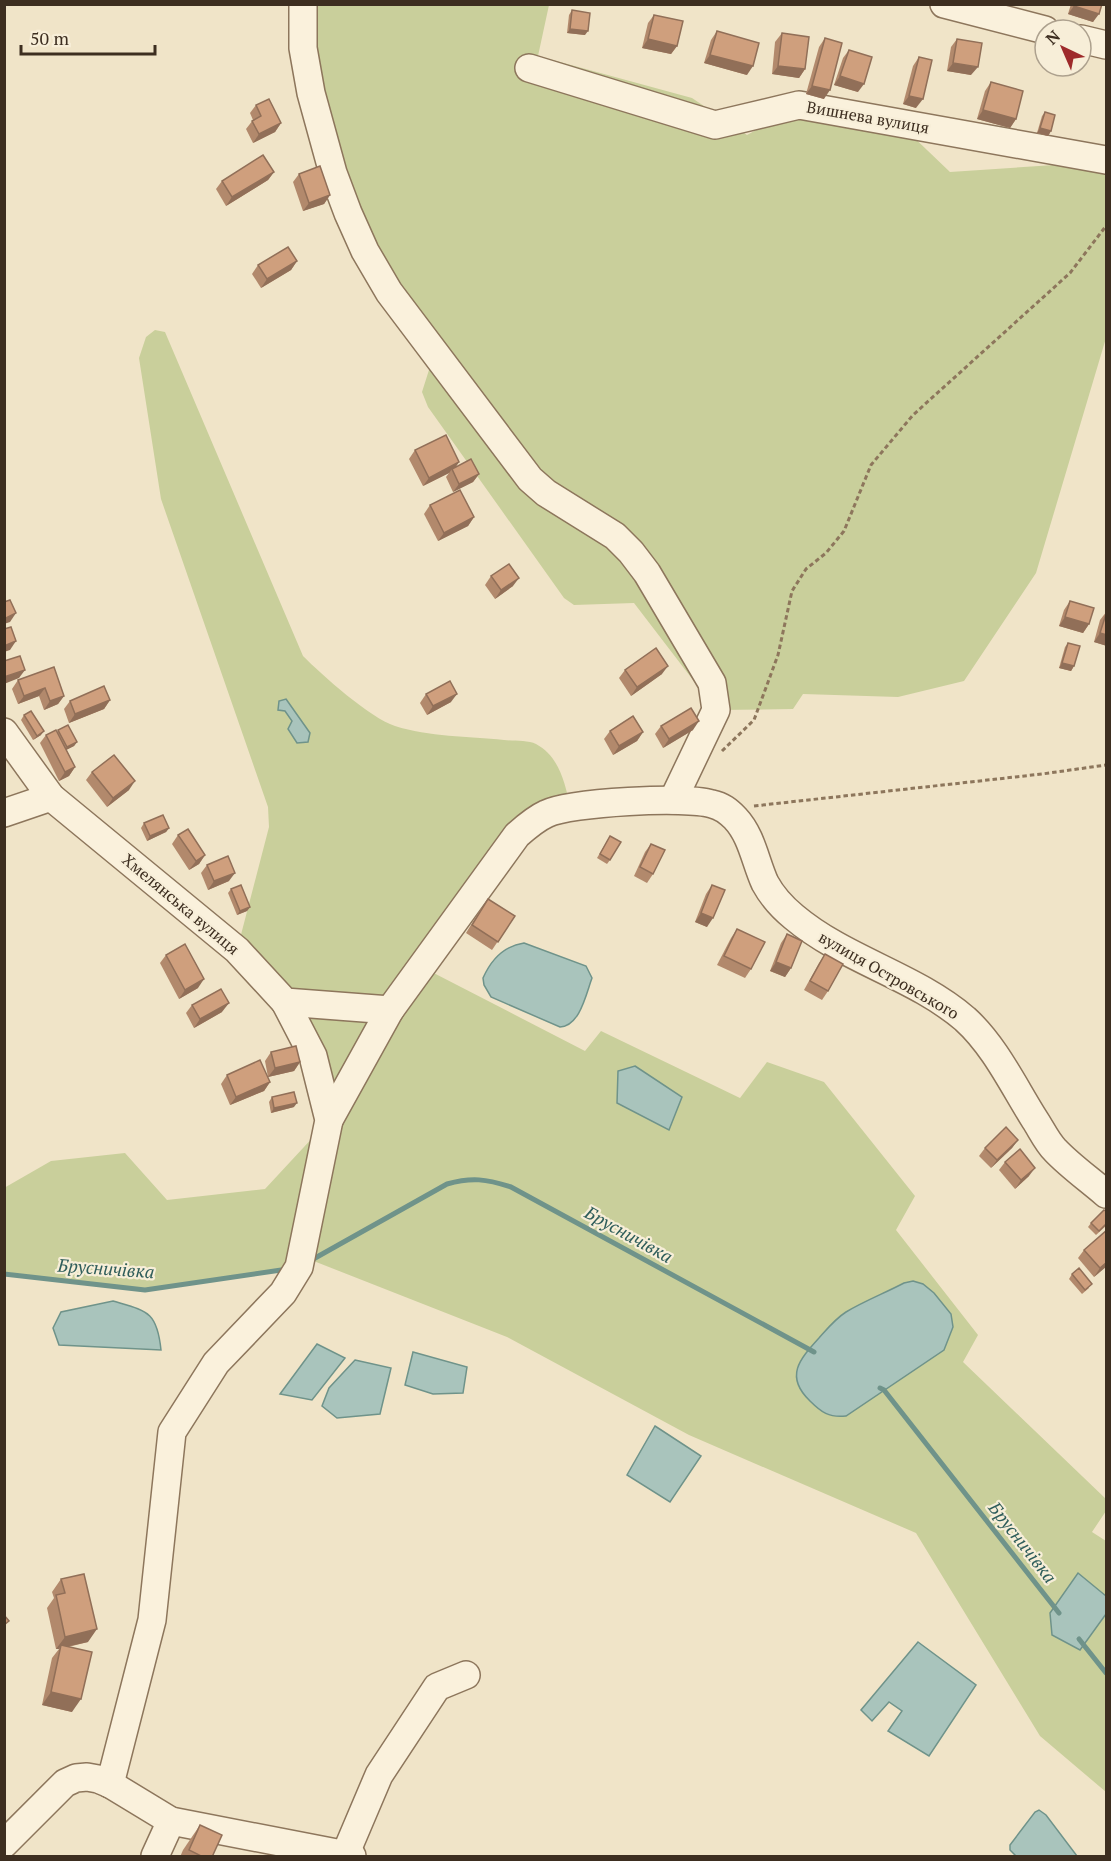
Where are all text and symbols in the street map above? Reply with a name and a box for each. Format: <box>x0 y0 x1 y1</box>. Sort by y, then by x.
scale bar <box>21 18 154 56</box>
north arrow <box>1033 18 1093 78</box>
text: N <box>1041 25 1065 49</box>
text: 50 m <box>30 26 70 50</box>
street label: Вишнева вулиця <box>805 95 931 139</box>
street label: Хмелянська вулиця <box>118 849 244 959</box>
street label: вулиця Островського <box>815 926 963 1024</box>
water label: Брусничівка <box>580 1200 677 1268</box>
water label: Брусничівка <box>56 1253 155 1283</box>
water label: Брусничівка <box>983 1496 1062 1588</box>

